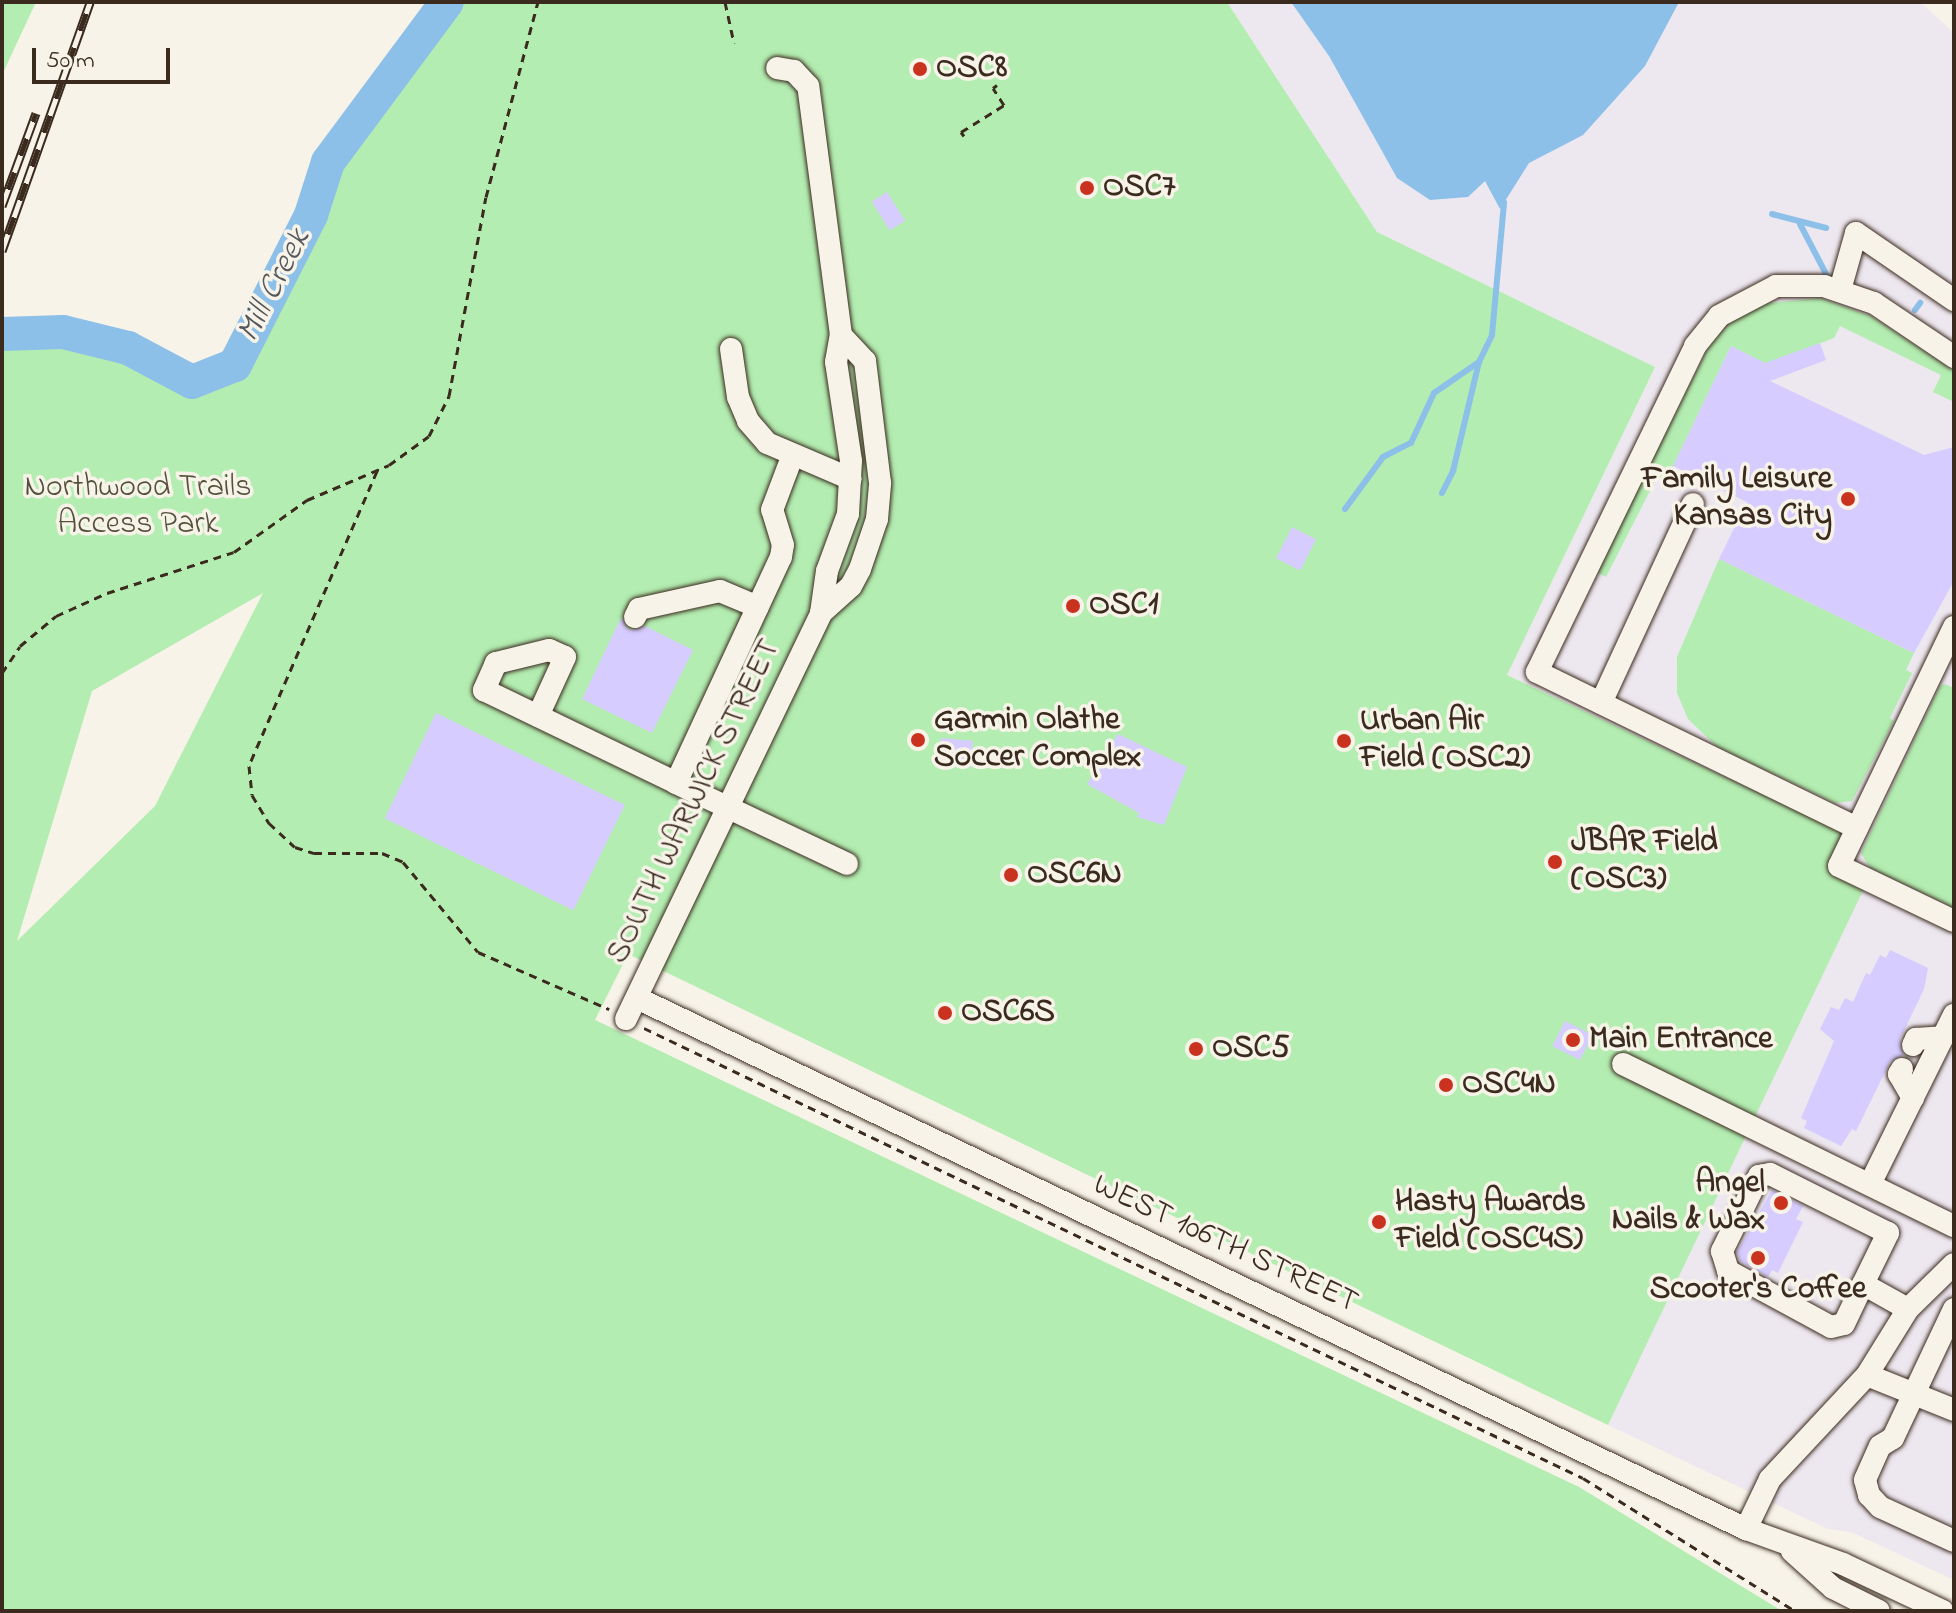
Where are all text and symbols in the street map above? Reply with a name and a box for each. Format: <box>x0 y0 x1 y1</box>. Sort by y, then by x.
scale bar <box>36 32 174 82</box>
text: 50 m <box>46 44 95 79</box>
place label: OSC8 <box>936 50 1007 88</box>
marker: OSC8 <box>911 60 929 78</box>
place label: OSC7 <box>1103 169 1175 207</box>
marker: OSC7 <box>1078 179 1096 197</box>
water label: Mill Creek <box>229 223 321 349</box>
place label: Family Leisure Kansas City <box>1642 462 1832 537</box>
park label: Northwood Trails Access Park <box>24 470 252 545</box>
marker: Family Leisure Kansas City <box>1839 490 1857 508</box>
place label: OSC1 <box>1089 587 1158 625</box>
marker: OSC1 <box>1064 597 1082 615</box>
street label: SOUTH WARWICK STREET <box>600 634 790 970</box>
place label: Garmin Olathe Soccer Complex <box>934 703 1141 778</box>
place label: Urban Air Field (OSC2) <box>1360 704 1530 779</box>
marker: Garmin Olathe Soccer Complex <box>909 731 927 749</box>
marker: Urban Air Field (OSC2) <box>1335 732 1353 750</box>
place label: JBAR Field (OSC3) <box>1571 825 1718 900</box>
marker: JBAR Field (OSC3) <box>1546 853 1564 871</box>
place label: OSC6N <box>1027 856 1122 894</box>
marker: OSC6N <box>1002 866 1020 884</box>
place label: OSC6S <box>961 994 1055 1032</box>
marker: OSC6S <box>936 1004 954 1022</box>
place label: Main Entrance <box>1589 1021 1773 1059</box>
place label: OSC5 <box>1212 1030 1289 1068</box>
marker: Main Entrance <box>1564 1031 1582 1049</box>
marker: OSC5 <box>1187 1040 1205 1058</box>
place label: OSC4N <box>1462 1066 1556 1104</box>
marker: OSC4N <box>1437 1076 1455 1094</box>
place label: Angel Nails & Wax <box>1612 1166 1765 1241</box>
street label: WEST 106TH STREET <box>1086 1167 1364 1323</box>
place label: Hasty Awards Field (OSC4S) <box>1395 1185 1586 1260</box>
marker: Angel Nails & Wax <box>1772 1194 1790 1212</box>
marker: Hasty Awards Field (OSC4S) <box>1370 1213 1388 1231</box>
marker: Scooter's Coffee <box>1749 1249 1767 1267</box>
place label: Scooter's Coffee <box>1650 1271 1866 1309</box>

